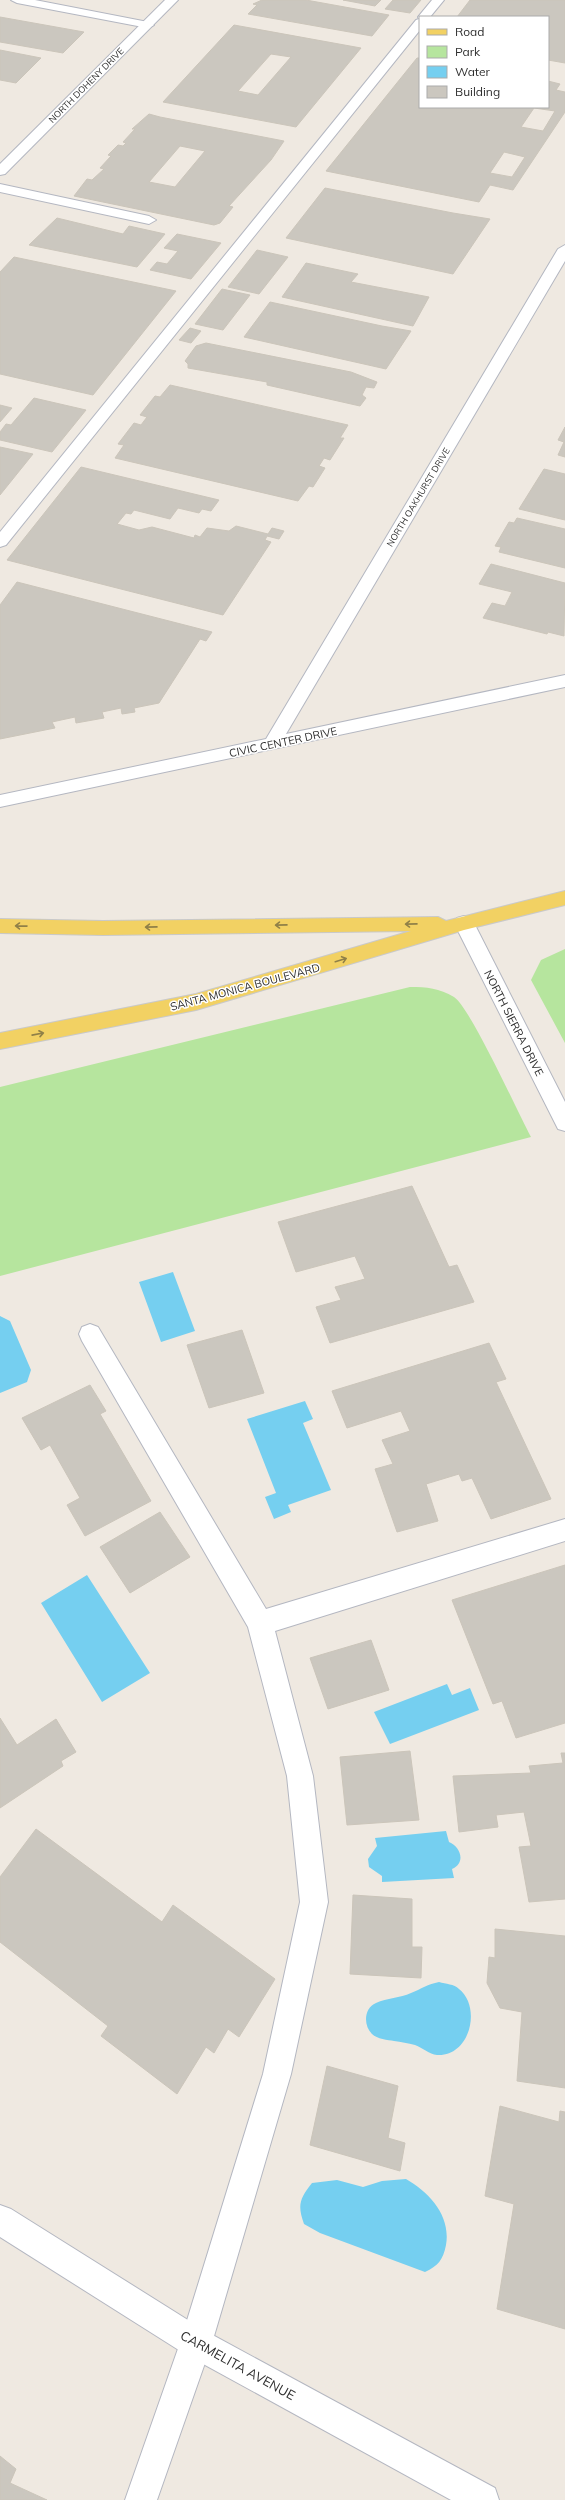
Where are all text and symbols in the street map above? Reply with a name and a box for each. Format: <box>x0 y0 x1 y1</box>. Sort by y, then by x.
legend <box>419 16 549 108</box>
text: Road <box>455 24 484 39</box>
text: Park <box>455 44 481 59</box>
street label: NORTH DOHENY DRIVE <box>46 45 126 125</box>
text: Water <box>455 64 491 79</box>
text: Building <box>455 84 500 99</box>
street label: NORTH OAKHURST DRIVE <box>384 446 452 548</box>
street label: CIVIC CENTER DRIVE <box>228 724 338 760</box>
one-way arrow <box>405 920 418 928</box>
one-way arrow <box>15 922 28 930</box>
one-way arrow <box>275 922 288 929</box>
one-way arrow <box>145 923 158 931</box>
one-way arrow <box>334 956 347 963</box>
street label: SANTA MONICA BOULEVARD <box>169 960 321 1014</box>
street label: NORTH SIERRA DRIVE <box>481 968 547 1078</box>
one-way arrow <box>31 1029 44 1037</box>
street label: CARMELITA AVENUE <box>178 2327 298 2403</box>

